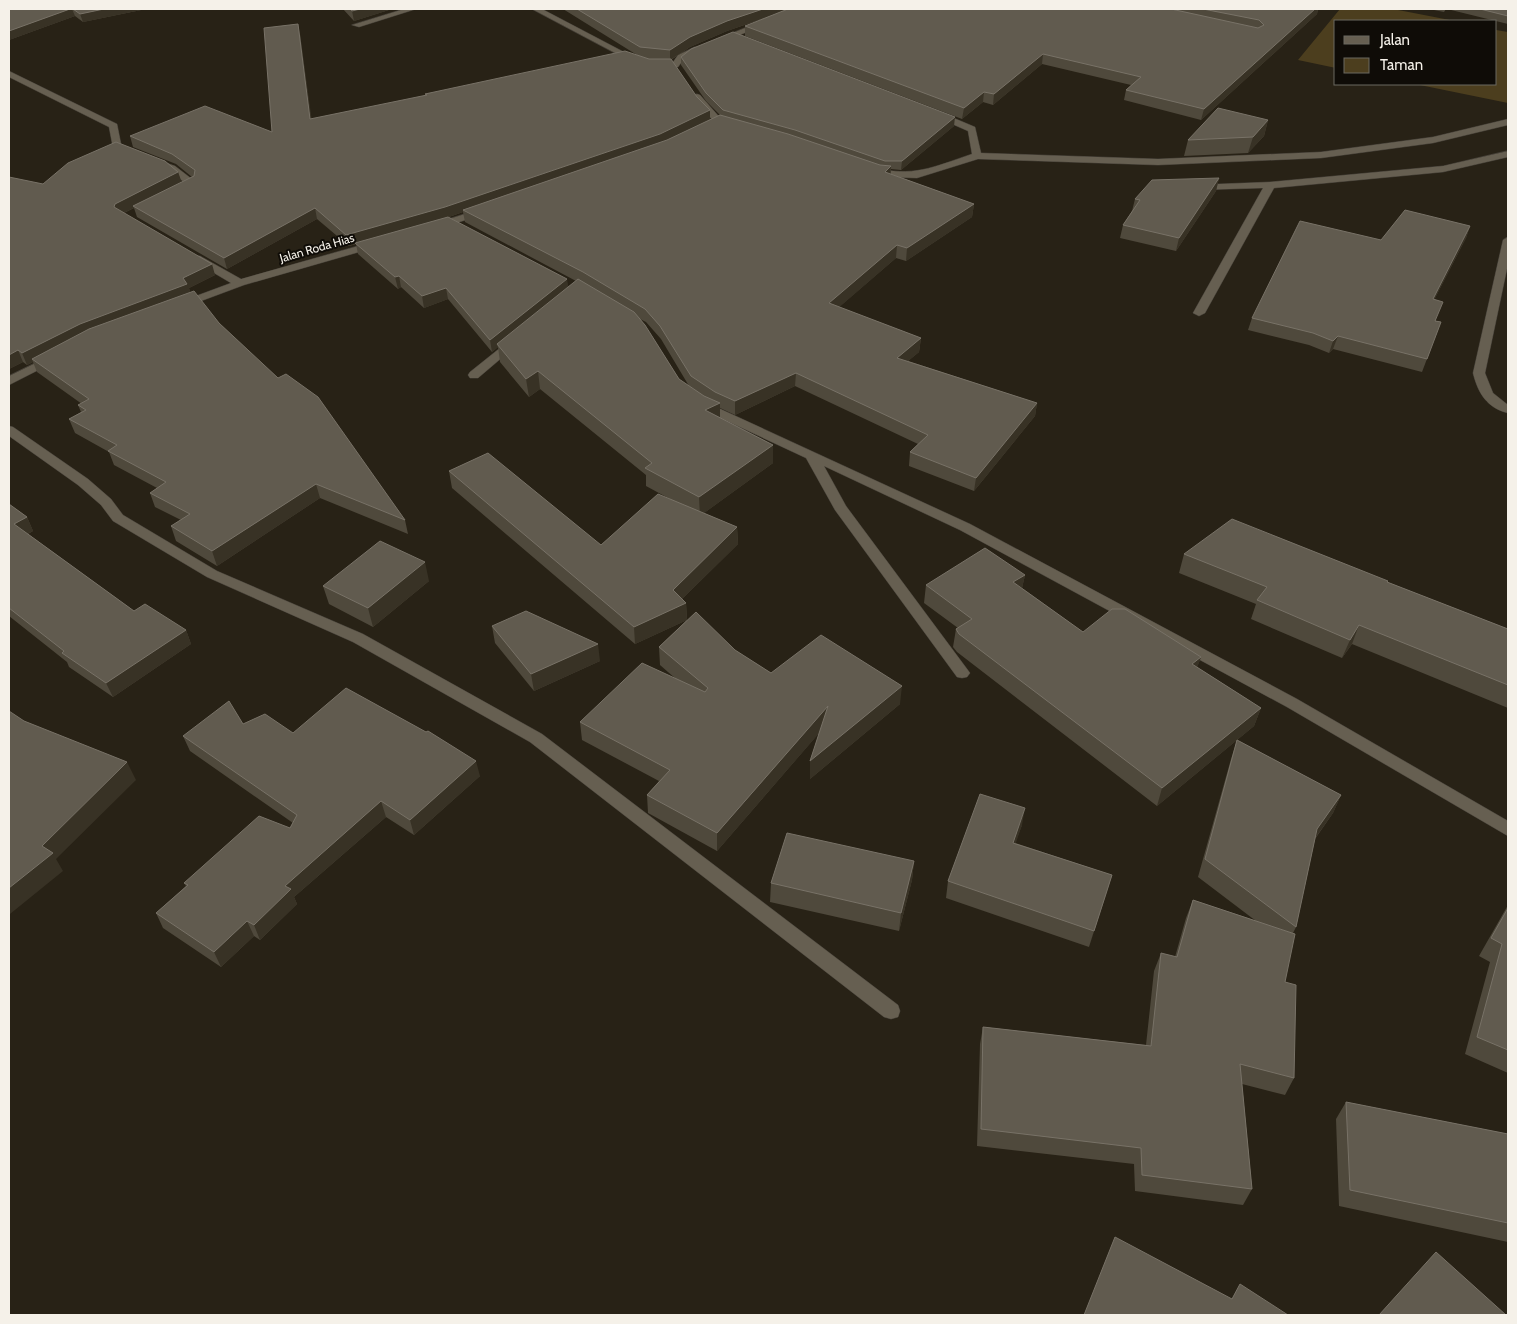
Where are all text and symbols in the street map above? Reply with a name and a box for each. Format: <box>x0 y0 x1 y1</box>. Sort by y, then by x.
legend <box>1334 20 1497 85</box>
text: Jalan <box>1379 31 1410 49</box>
text: Taman <box>1380 56 1423 74</box>
street label: Jalan Roda Hias <box>277 230 356 266</box>

